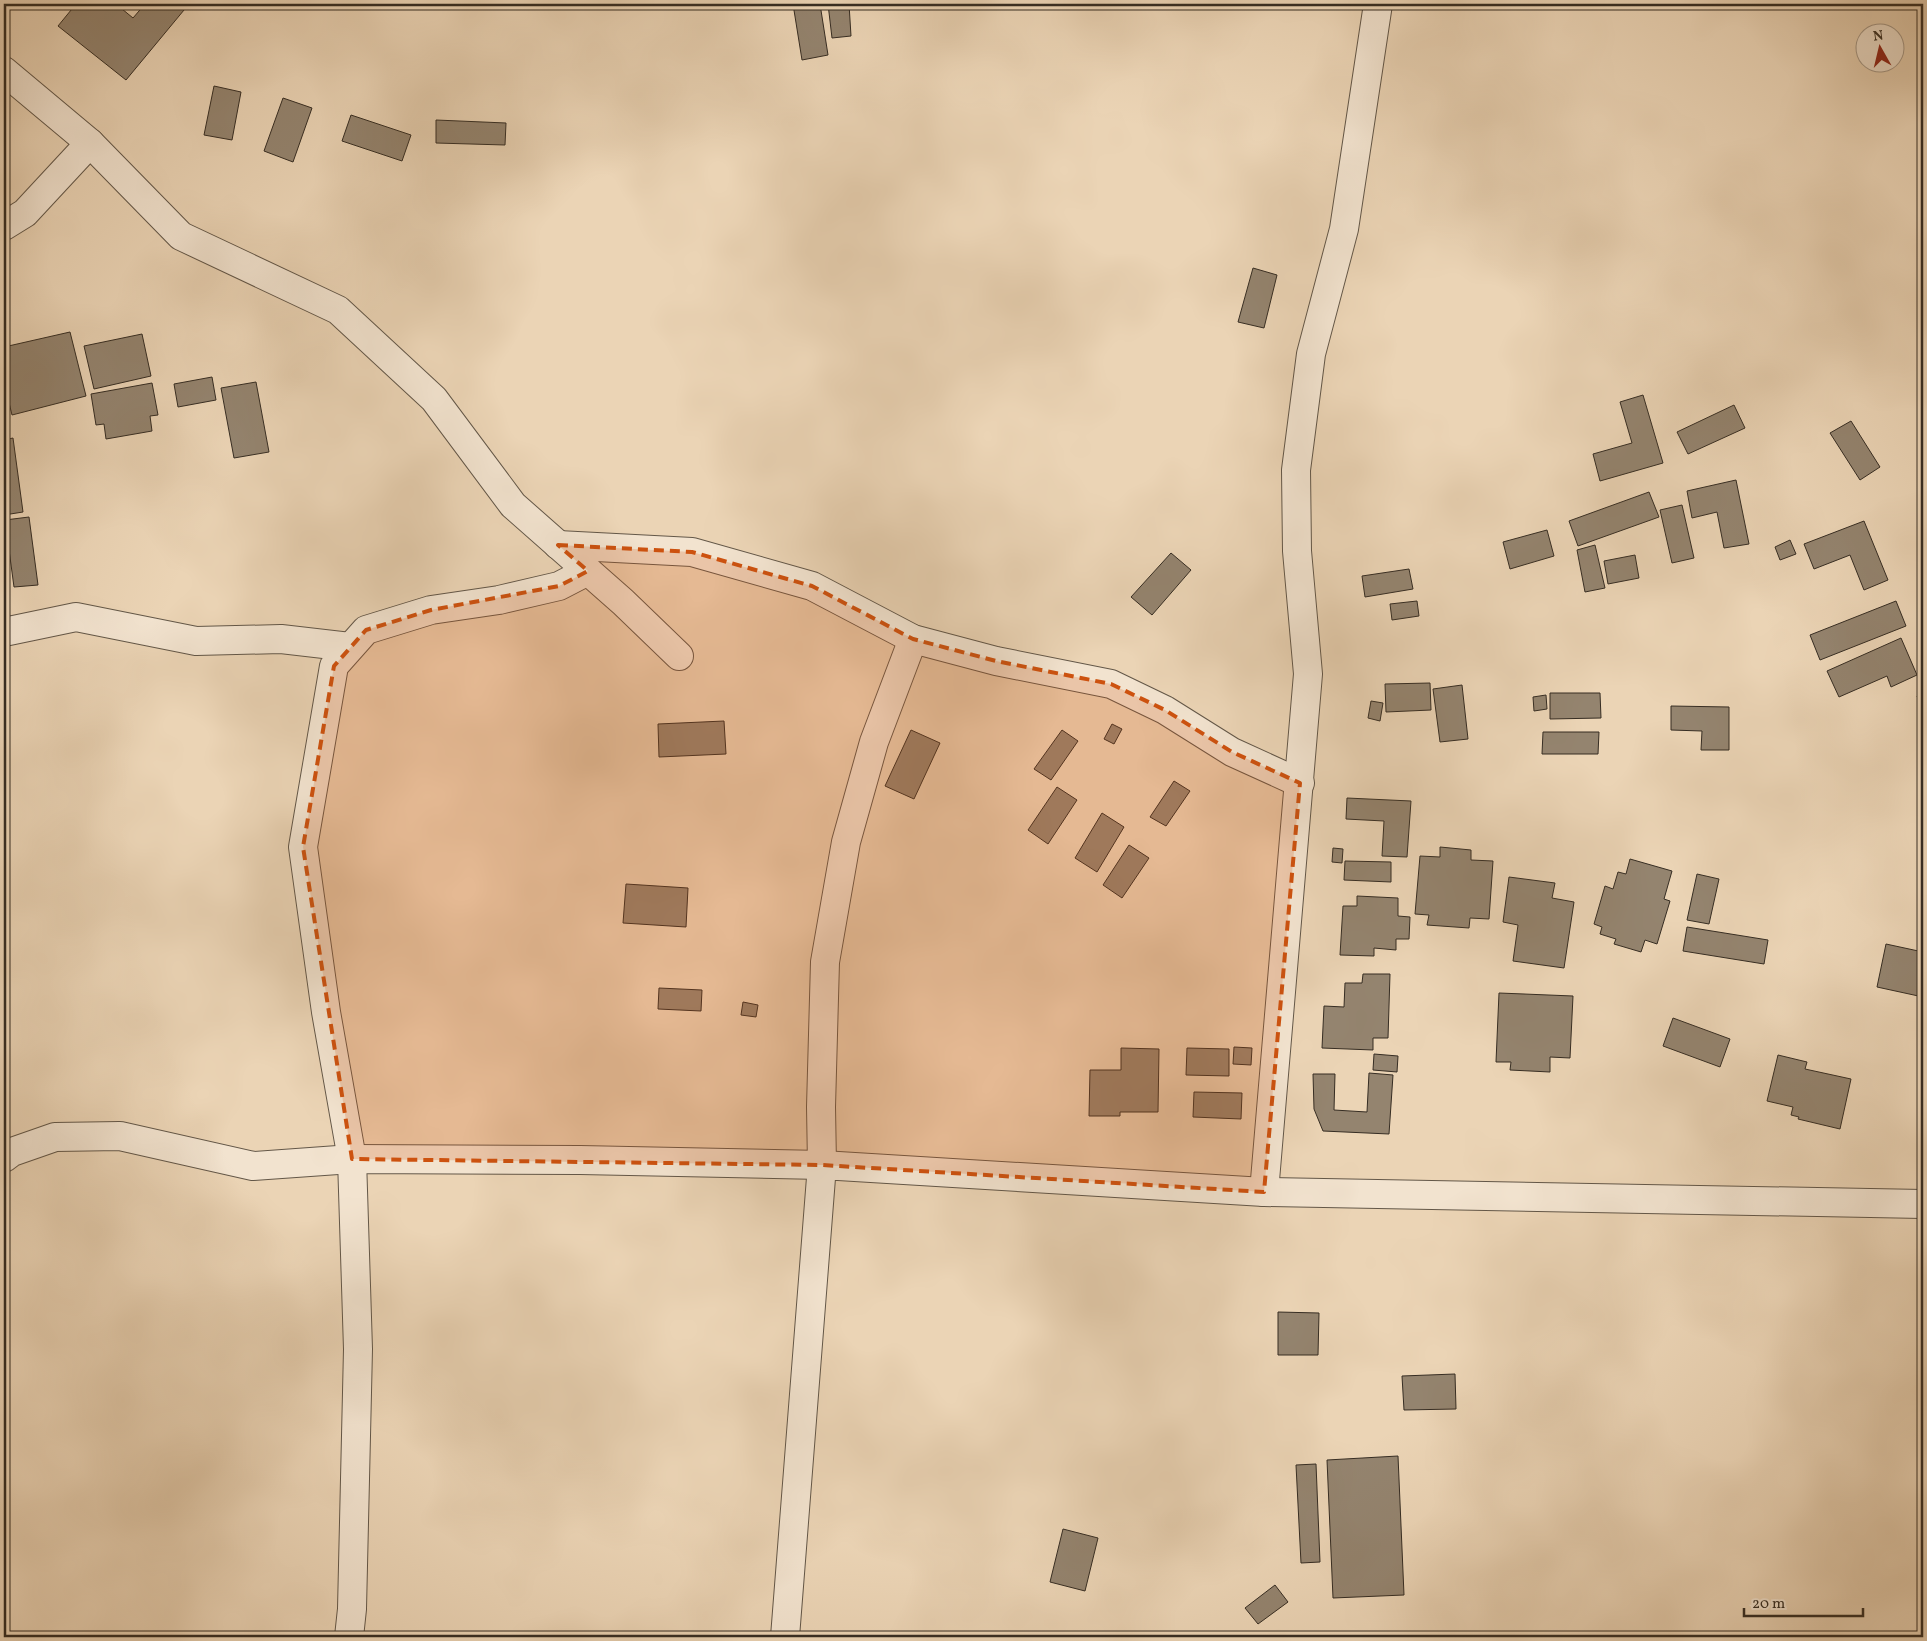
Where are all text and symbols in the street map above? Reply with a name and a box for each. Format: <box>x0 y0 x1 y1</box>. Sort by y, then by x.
north arrow <box>1854 22 1904 72</box>
text: N <box>1872 26 1885 47</box>
scale bar <box>1744 1586 1863 1618</box>
text: 20 m <box>1752 1594 1785 1615</box>

